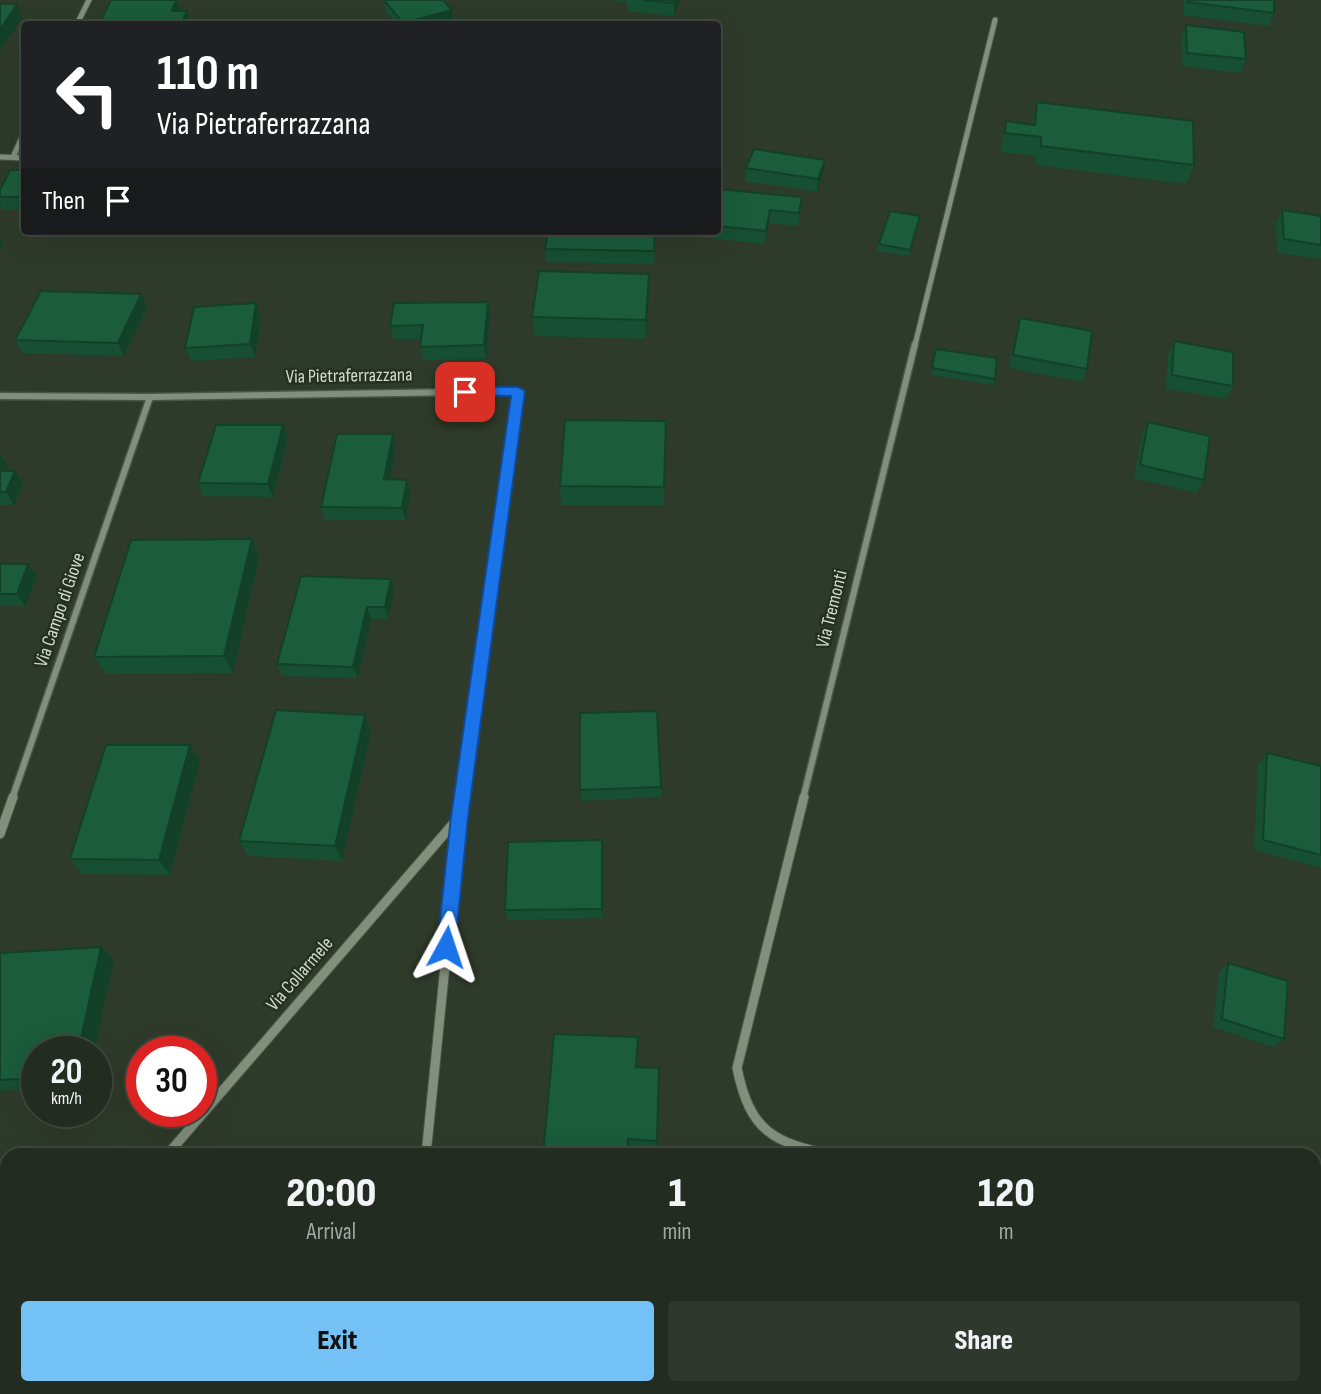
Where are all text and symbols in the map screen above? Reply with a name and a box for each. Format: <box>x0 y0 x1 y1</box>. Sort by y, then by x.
text: 110 m <box>157 45 259 104</box>
icon: left <box>42 49 133 140</box>
text: Via Pietraferrazzana <box>157 105 371 144</box>
icon: arrive <box>99 182 137 220</box>
text: Then <box>42 186 85 217</box>
pin <box>435 362 495 422</box>
street label: Via Pietraferrazzana <box>285 363 413 389</box>
icon: arrive <box>446 373 484 411</box>
street label: Via Campo di Giove <box>30 550 90 670</box>
street label: Via Tremonti <box>811 568 853 650</box>
position arrow <box>409 910 483 984</box>
street label: Via Collarmele <box>262 932 338 1016</box>
speed limit sign: 30 <box>126 1036 217 1127</box>
text: 20 <box>51 1051 83 1094</box>
text: km/h <box>51 1088 82 1109</box>
text: 20:00 <box>286 1168 376 1219</box>
text: 1 <box>668 1168 686 1219</box>
text: 120 <box>978 1168 1035 1219</box>
text: Arrival <box>307 1218 356 1246</box>
text: min <box>663 1218 691 1246</box>
text: m <box>999 1218 1014 1246</box>
button: Exit <box>21 1301 654 1381</box>
button: Share <box>668 1301 1300 1381</box>

